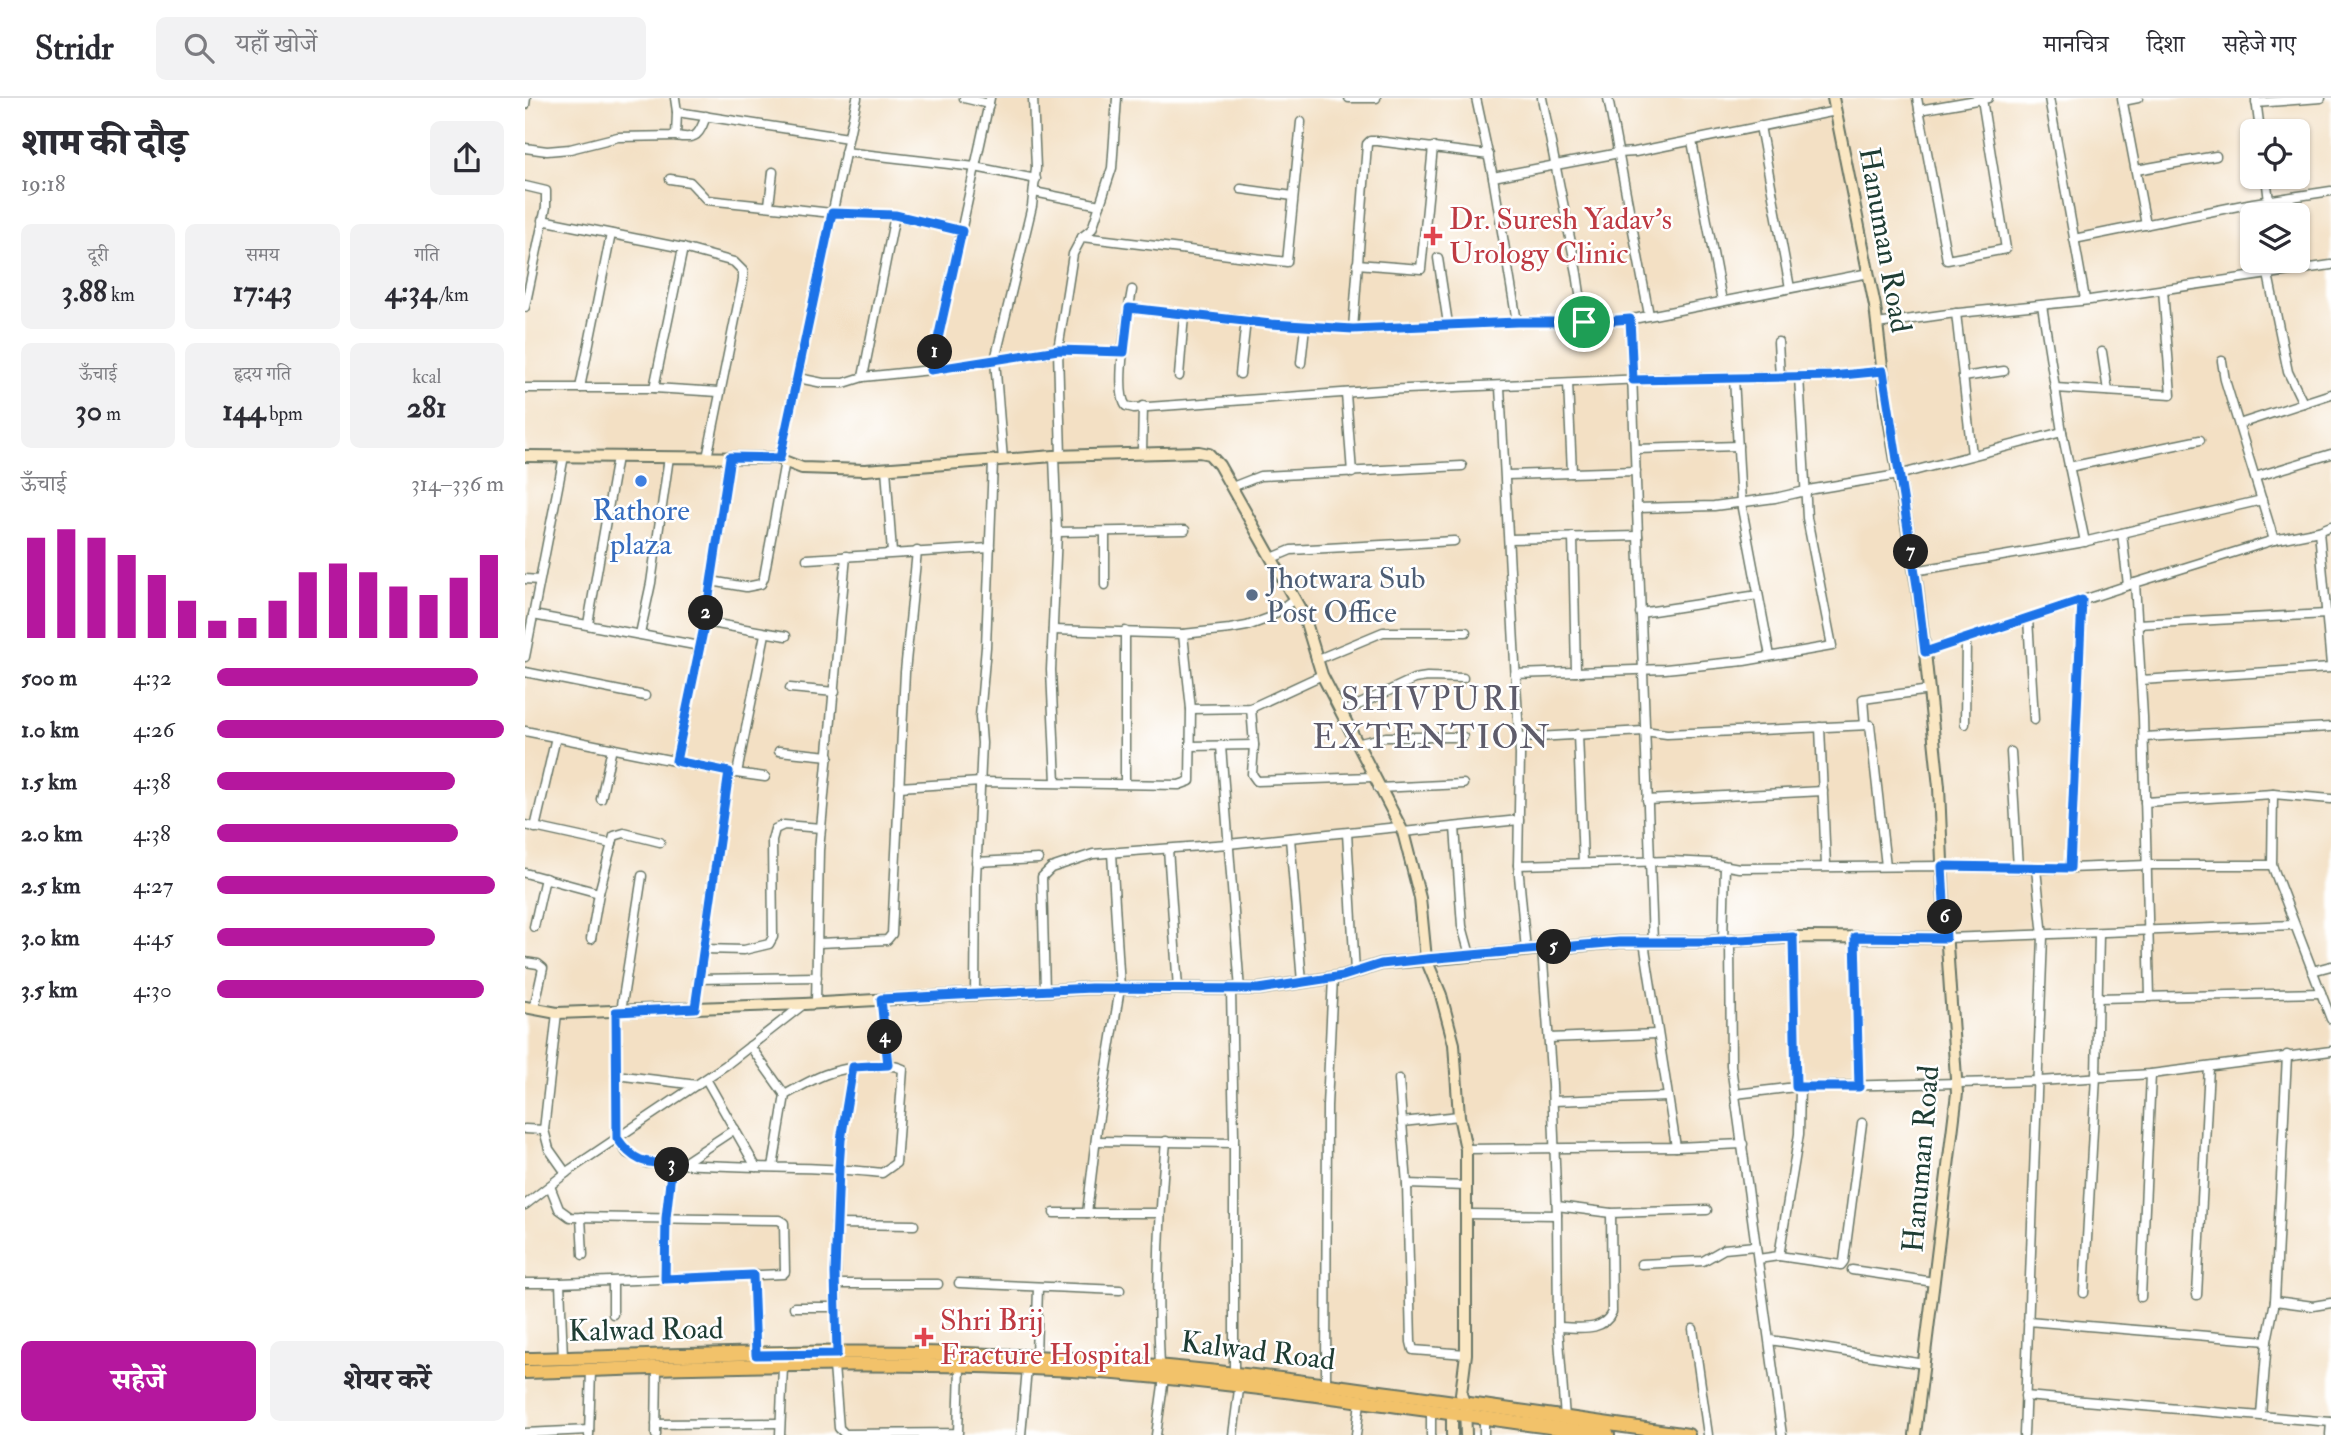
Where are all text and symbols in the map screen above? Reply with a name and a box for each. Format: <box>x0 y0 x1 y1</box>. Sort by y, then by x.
search box <box>156 17 646 80</box>
text: Stridr <box>35 28 114 69</box>
text: यहाँ खोजें <box>236 28 317 60</box>
icon: search <box>180 29 218 67</box>
text: मानचित्र <box>2043 29 2109 60</box>
text: दिशा <box>2147 29 2185 60</box>
text: सहेजे गए <box>2223 29 2296 60</box>
text: शाम की दौड़ <box>21 119 187 167</box>
map controls <box>2240 119 2310 273</box>
button: locate <box>2240 119 2310 189</box>
button: share <box>430 121 504 195</box>
street label: Hanuman Road <box>1850 144 1920 336</box>
text: 19:18 <box>21 169 66 198</box>
place label: Dr. Suresh Yadav's Urology Clinic <box>1449 201 1672 272</box>
button: layers <box>2240 203 2310 273</box>
marker: Dr. Suresh Yadav's Urology Clinic <box>1423 226 1443 246</box>
text: दूरी <box>88 243 108 267</box>
text: समय <box>246 243 279 267</box>
text: गति <box>414 243 439 267</box>
text: 3.88 <box>62 273 107 310</box>
text: 17:43 <box>233 273 292 310</box>
text: 4:34 <box>385 273 436 310</box>
text: km <box>107 283 135 307</box>
text: /km <box>436 283 469 307</box>
pin <box>1554 292 1614 352</box>
icon: arrive <box>1565 303 1603 341</box>
pin: 1 <box>917 334 953 370</box>
text: 1 <box>931 339 938 363</box>
text: ऊँचाई <box>79 362 117 386</box>
text: हृदय गति <box>234 362 291 386</box>
text: kcal <box>412 365 441 389</box>
text: 281 <box>407 389 447 426</box>
text: 30 <box>75 392 102 429</box>
text: 144 <box>222 392 265 429</box>
text: m <box>102 402 121 426</box>
text: bpm <box>265 402 303 426</box>
text: ऊँचाई <box>21 469 66 498</box>
text: 314–336 m <box>411 469 504 498</box>
marker: Rathore plaza <box>633 473 649 489</box>
place label: Rathore plaza <box>592 492 690 563</box>
pin: 7 <box>1893 534 1929 570</box>
text: 7 <box>1906 539 1915 563</box>
place label: Jhotwara Sub Post Office <box>1265 560 1425 631</box>
marker: Jhotwara Sub Post Office <box>1244 587 1260 603</box>
pin: 2 <box>689 596 723 630</box>
text: 2 <box>701 600 710 624</box>
text: 500 m <box>21 663 77 692</box>
text: 4:32 <box>133 663 172 692</box>
district label: SHIVPURI EXTENTION <box>1313 679 1551 758</box>
text: 1.0 km <box>21 715 79 744</box>
text: 4:26 <box>133 715 174 744</box>
text: 1.5 km <box>21 767 77 796</box>
text: 4:38 <box>133 767 171 796</box>
text: 2.0 km <box>21 819 83 848</box>
text: 4:38 <box>133 819 171 848</box>
text: 2.5 km <box>21 871 81 900</box>
text: 4:27 <box>133 871 173 900</box>
pin: 6 <box>1927 900 1963 934</box>
text: 6 <box>1940 904 1949 928</box>
text: 3.0 km <box>21 923 80 952</box>
text: 4:45 <box>133 923 174 952</box>
pin: 5 <box>1537 930 1571 964</box>
text: 5 <box>1549 934 1558 958</box>
text: 3.5 km <box>21 975 78 1004</box>
text: 4:30 <box>133 975 172 1004</box>
pin: 4 <box>867 1020 903 1054</box>
text: 4 <box>879 1024 890 1048</box>
street label: Hanuman Road <box>1894 1064 1948 1254</box>
pin: 3 <box>655 1148 689 1182</box>
text: 3 <box>668 1152 675 1176</box>
place label: Shri Brij Fracture Hospital <box>940 1302 1151 1373</box>
street label: Kalwad Road <box>568 1310 724 1350</box>
street label: Kalwad Road <box>1179 1323 1338 1379</box>
marker: Shri Brij Fracture Hospital <box>914 1327 934 1347</box>
button: सहेजें <box>21 1341 256 1421</box>
button: शेयर करें <box>270 1341 504 1421</box>

